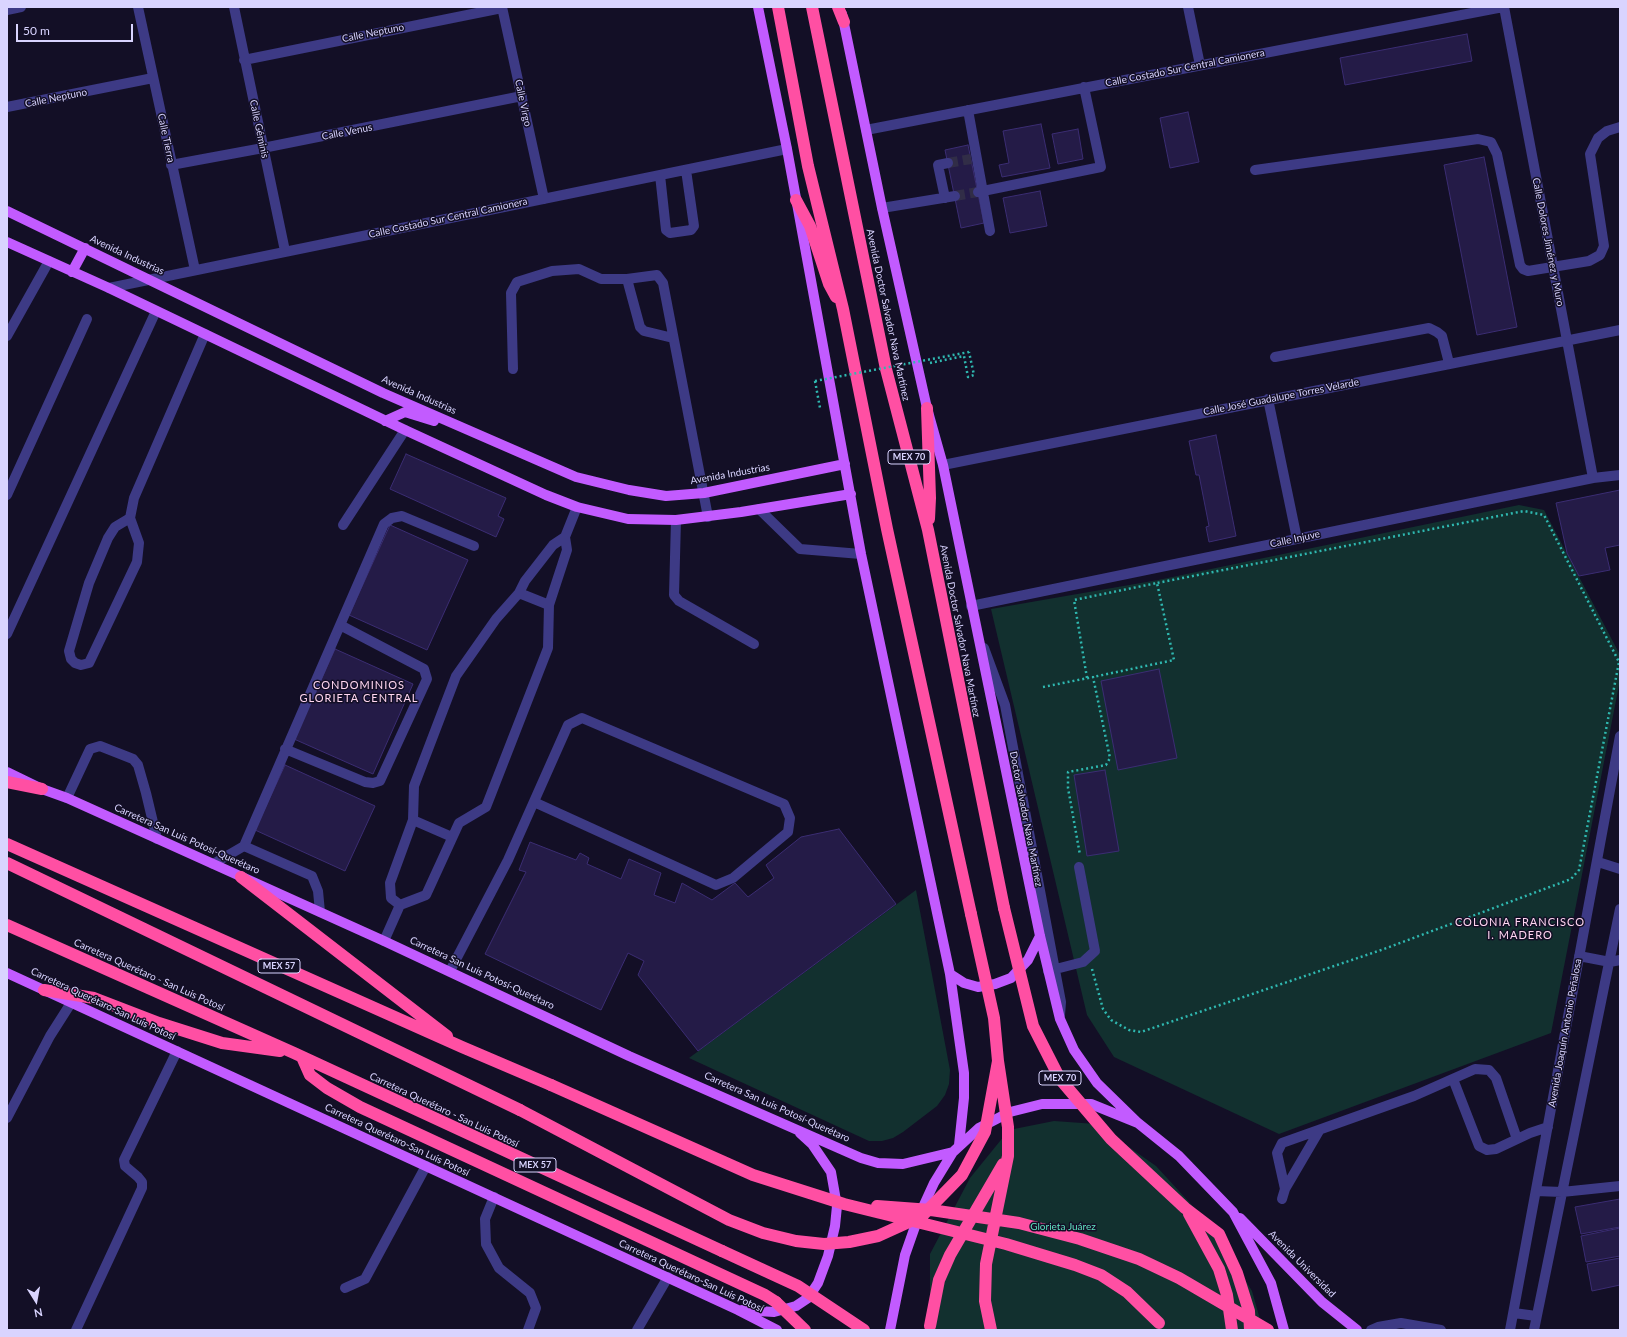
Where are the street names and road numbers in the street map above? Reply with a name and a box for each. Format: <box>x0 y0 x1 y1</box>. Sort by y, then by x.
street label: Calle Neptuno <box>341 21 405 45</box>
street label: Calle Costado Sur Central Camionera <box>1104 47 1266 89</box>
street label: Calle Virgo <box>512 78 534 128</box>
street label: Calle Neptuno <box>24 86 88 110</box>
street label: Calle Géminis <box>247 99 271 159</box>
street label: Calle Tierra <box>155 112 177 164</box>
street label: Calle Venus <box>321 121 373 143</box>
street label: Calle Dolores Jiménez y Muro <box>1530 177 1566 307</box>
street label: Calle Costado Sur Central Camionera <box>368 195 528 241</box>
street label: Avenida Doctor Salvador Nava Martínez <box>864 228 912 402</box>
street label: Avenida Industrias <box>88 233 166 277</box>
street label: Avenida Industrias <box>380 373 458 417</box>
street label: Calle José Guadalupe Torres Velarde <box>1202 376 1360 418</box>
road number: MEX 70 <box>888 450 930 464</box>
street label: Avenida Industrias <box>689 461 771 487</box>
street label: Calle Injuve <box>1269 528 1321 550</box>
street label: Avenida Doctor Salvador Nava Martínez <box>937 544 983 718</box>
street label: Doctor Salvador Nava Martínez <box>1007 750 1045 888</box>
street label: Carretera San Luis Potosí-Querétaro <box>112 801 262 877</box>
street label: Carretera San Luis Potosí-Querétaro <box>408 934 556 1012</box>
street label: Carretera Querétaro - San Luis Potosí <box>72 936 226 1014</box>
street label: Avenida Joaquín Antonio Peñalosa <box>1546 958 1584 1108</box>
road number: MEX 57 <box>258 959 300 973</box>
street label: Carretera Querétaro-San Luis Potosí <box>29 965 177 1043</box>
street label: Carretera San Luis Potosí-Querétaro <box>702 1069 852 1145</box>
street label: Carretera Querétaro - San Luis Potosí <box>367 1070 521 1150</box>
road number: MEX 70 <box>1039 1071 1081 1085</box>
street label: Carretera Querétaro-San Luis Potosí <box>323 1101 471 1179</box>
road number: MEX 57 <box>514 1158 556 1172</box>
street label: Avenida Universidad <box>1266 1228 1338 1300</box>
street label: Carretera Querétaro-San Luis Potosí <box>617 1237 765 1315</box>

